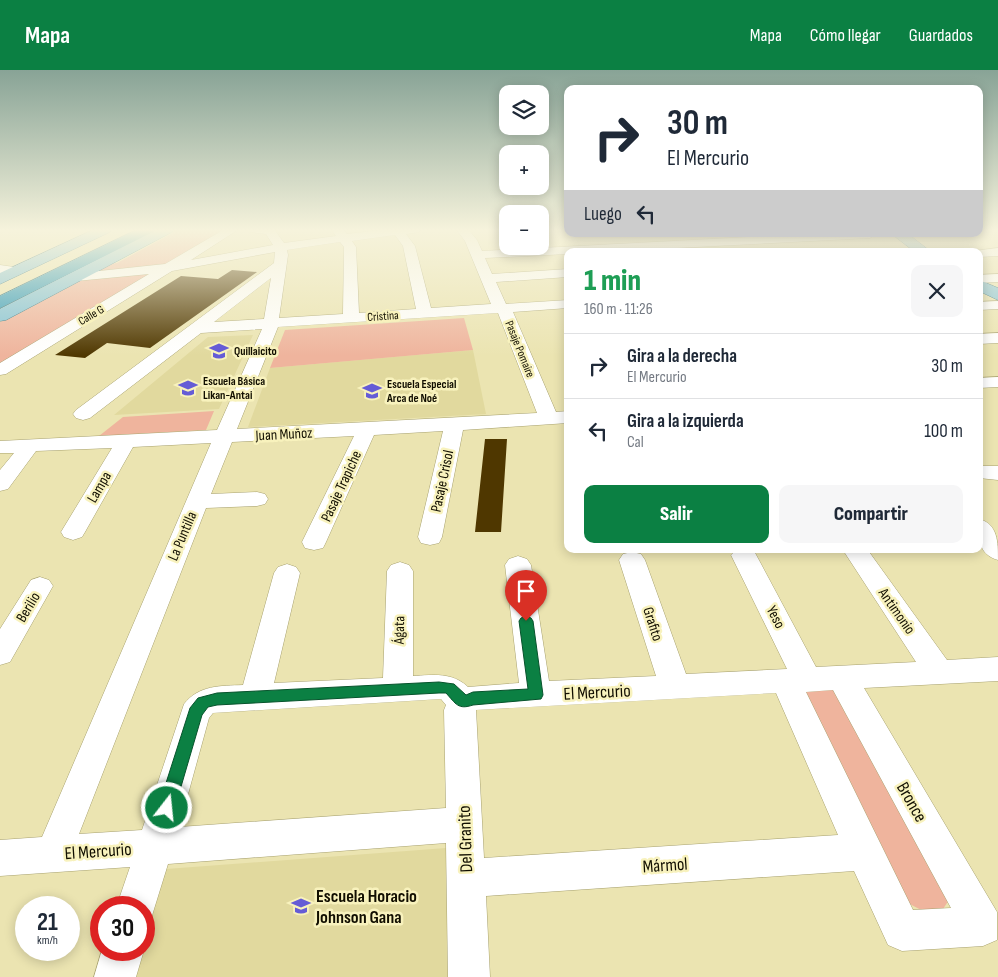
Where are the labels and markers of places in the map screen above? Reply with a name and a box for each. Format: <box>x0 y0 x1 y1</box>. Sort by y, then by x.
school or university icon: Quillaicito <box>208 340 230 362</box>
place label: Quillaicito <box>234 344 277 359</box>
place label: Escuela Básica Likan-Antai <box>203 374 265 403</box>
school or university icon: Escuela Básica Likan-Antai <box>177 377 199 399</box>
place label: Escuela Especial Arca de Noé <box>386 377 456 406</box>
school or university icon: Escuela Especial Arca de Noé <box>361 380 383 402</box>
pin <box>505 570 547 621</box>
place label: Escuela Horacio Johnson Gana <box>315 886 417 928</box>
school or university icon: Escuela Horacio Johnson Gana <box>290 895 312 917</box>

